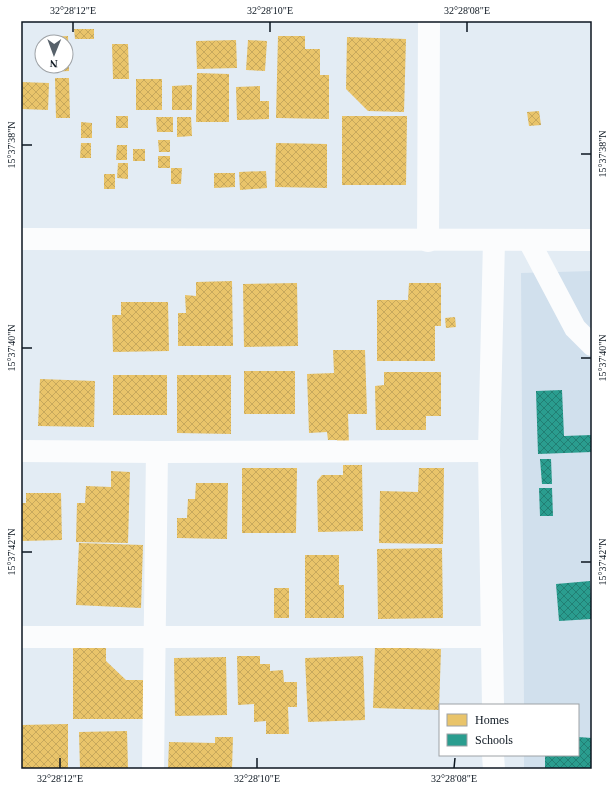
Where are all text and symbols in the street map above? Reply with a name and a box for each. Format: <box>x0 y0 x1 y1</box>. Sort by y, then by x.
text: 32°28'12"E <box>50 5 96 16</box>
text: 32°28'10"E <box>247 5 293 16</box>
text: 32°28'08"E <box>444 5 490 16</box>
north arrow <box>34 34 74 74</box>
text: N <box>50 58 58 70</box>
text: 15°37'38"N <box>6 121 17 169</box>
text: 15°37'38"N <box>597 130 608 178</box>
text: 15°37'40"N <box>6 324 17 372</box>
text: 15°37'40"N <box>597 334 608 382</box>
text: 15°37'42"N <box>6 528 17 576</box>
text: 15°37'42"N <box>597 538 608 586</box>
legend <box>439 704 579 756</box>
text: Homes <box>475 713 509 727</box>
text: Schools <box>475 733 513 747</box>
text: 32°28'12"E <box>37 773 83 784</box>
text: 32°28'10"E <box>234 773 280 784</box>
text: 32°28'08"E <box>431 773 477 784</box>

